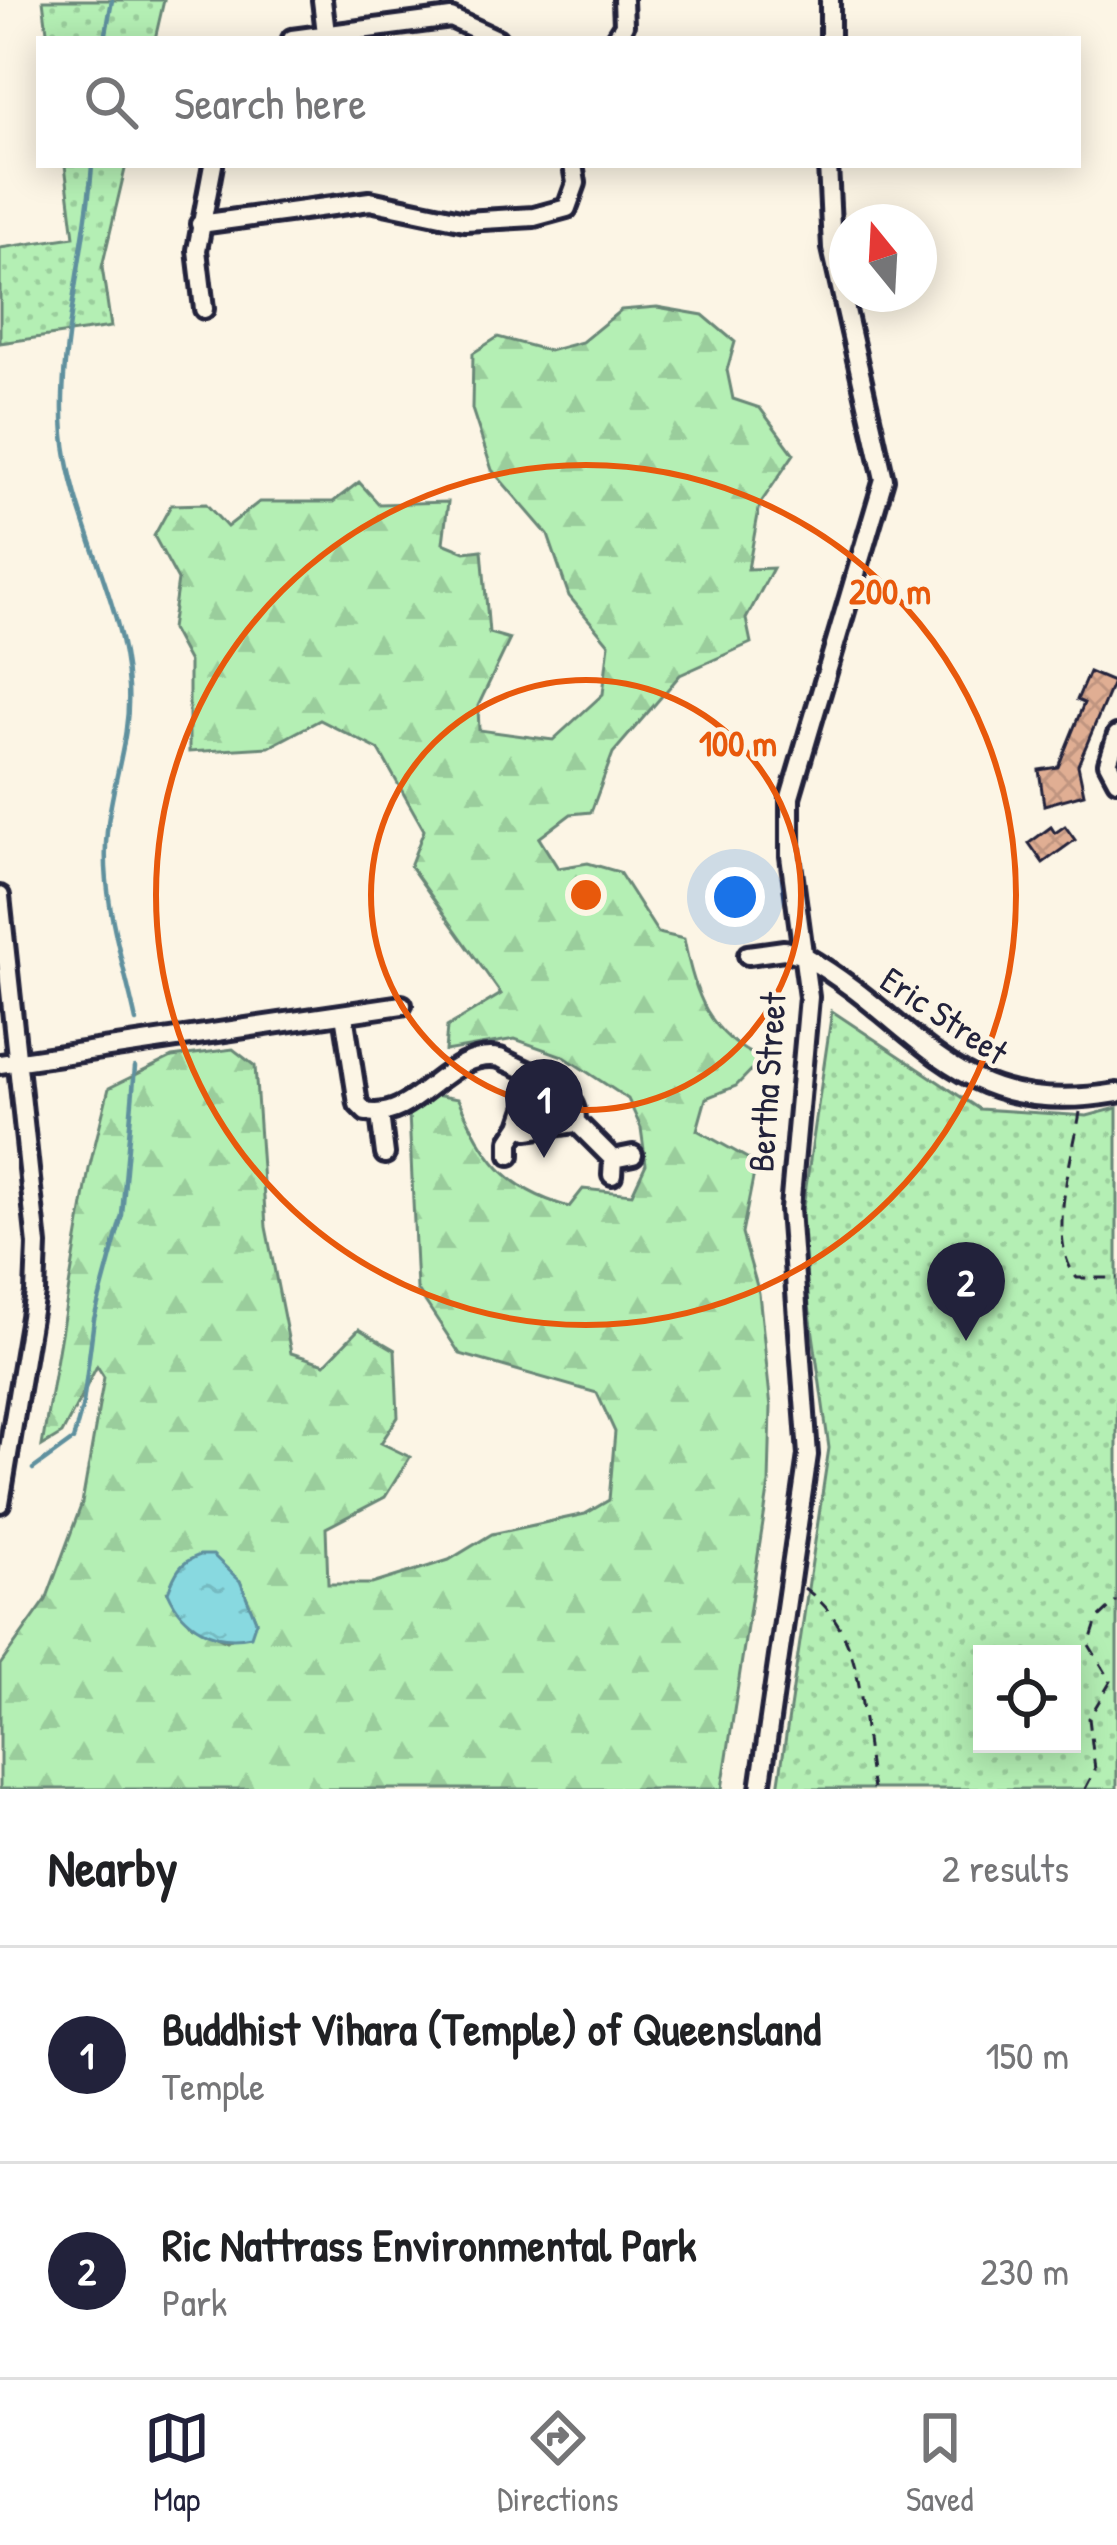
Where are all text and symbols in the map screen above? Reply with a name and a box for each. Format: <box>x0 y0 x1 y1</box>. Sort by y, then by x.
search box <box>36 36 1081 168</box>
icon: search <box>78 69 144 135</box>
text: Search here <box>174 72 366 133</box>
north arrow <box>829 204 937 312</box>
text: 200 m <box>849 566 931 615</box>
text: 100 m <box>699 718 777 767</box>
your location <box>705 867 765 927</box>
centre of rings <box>565 874 607 916</box>
street label: Eric Street <box>872 954 1019 1076</box>
street label: Bertha Street <box>735 990 797 1174</box>
pin: 1 <box>505 1059 583 1158</box>
pin: 2 <box>927 1242 1005 1341</box>
map controls <box>973 1645 1081 1753</box>
button: locate <box>973 1645 1081 1753</box>
text: Nearby <box>48 1833 178 1902</box>
text: 2 results <box>942 1841 1069 1894</box>
text: Buddhist Vihara (Temple) of Queensland <box>162 1998 821 2059</box>
text: 1 <box>80 2028 94 2081</box>
text: 150 m <box>985 2028 1069 2081</box>
text: Temple <box>162 2059 265 2112</box>
text: Ric Nattrass Environmental Park <box>162 2214 697 2275</box>
text: 2 <box>78 2244 96 2297</box>
text: 230 m <box>980 2244 1069 2297</box>
text: Park <box>162 2275 227 2328</box>
tab: Map <box>144 2405 210 2521</box>
tab: Directions <box>497 2405 619 2521</box>
tab: Saved <box>906 2405 973 2521</box>

